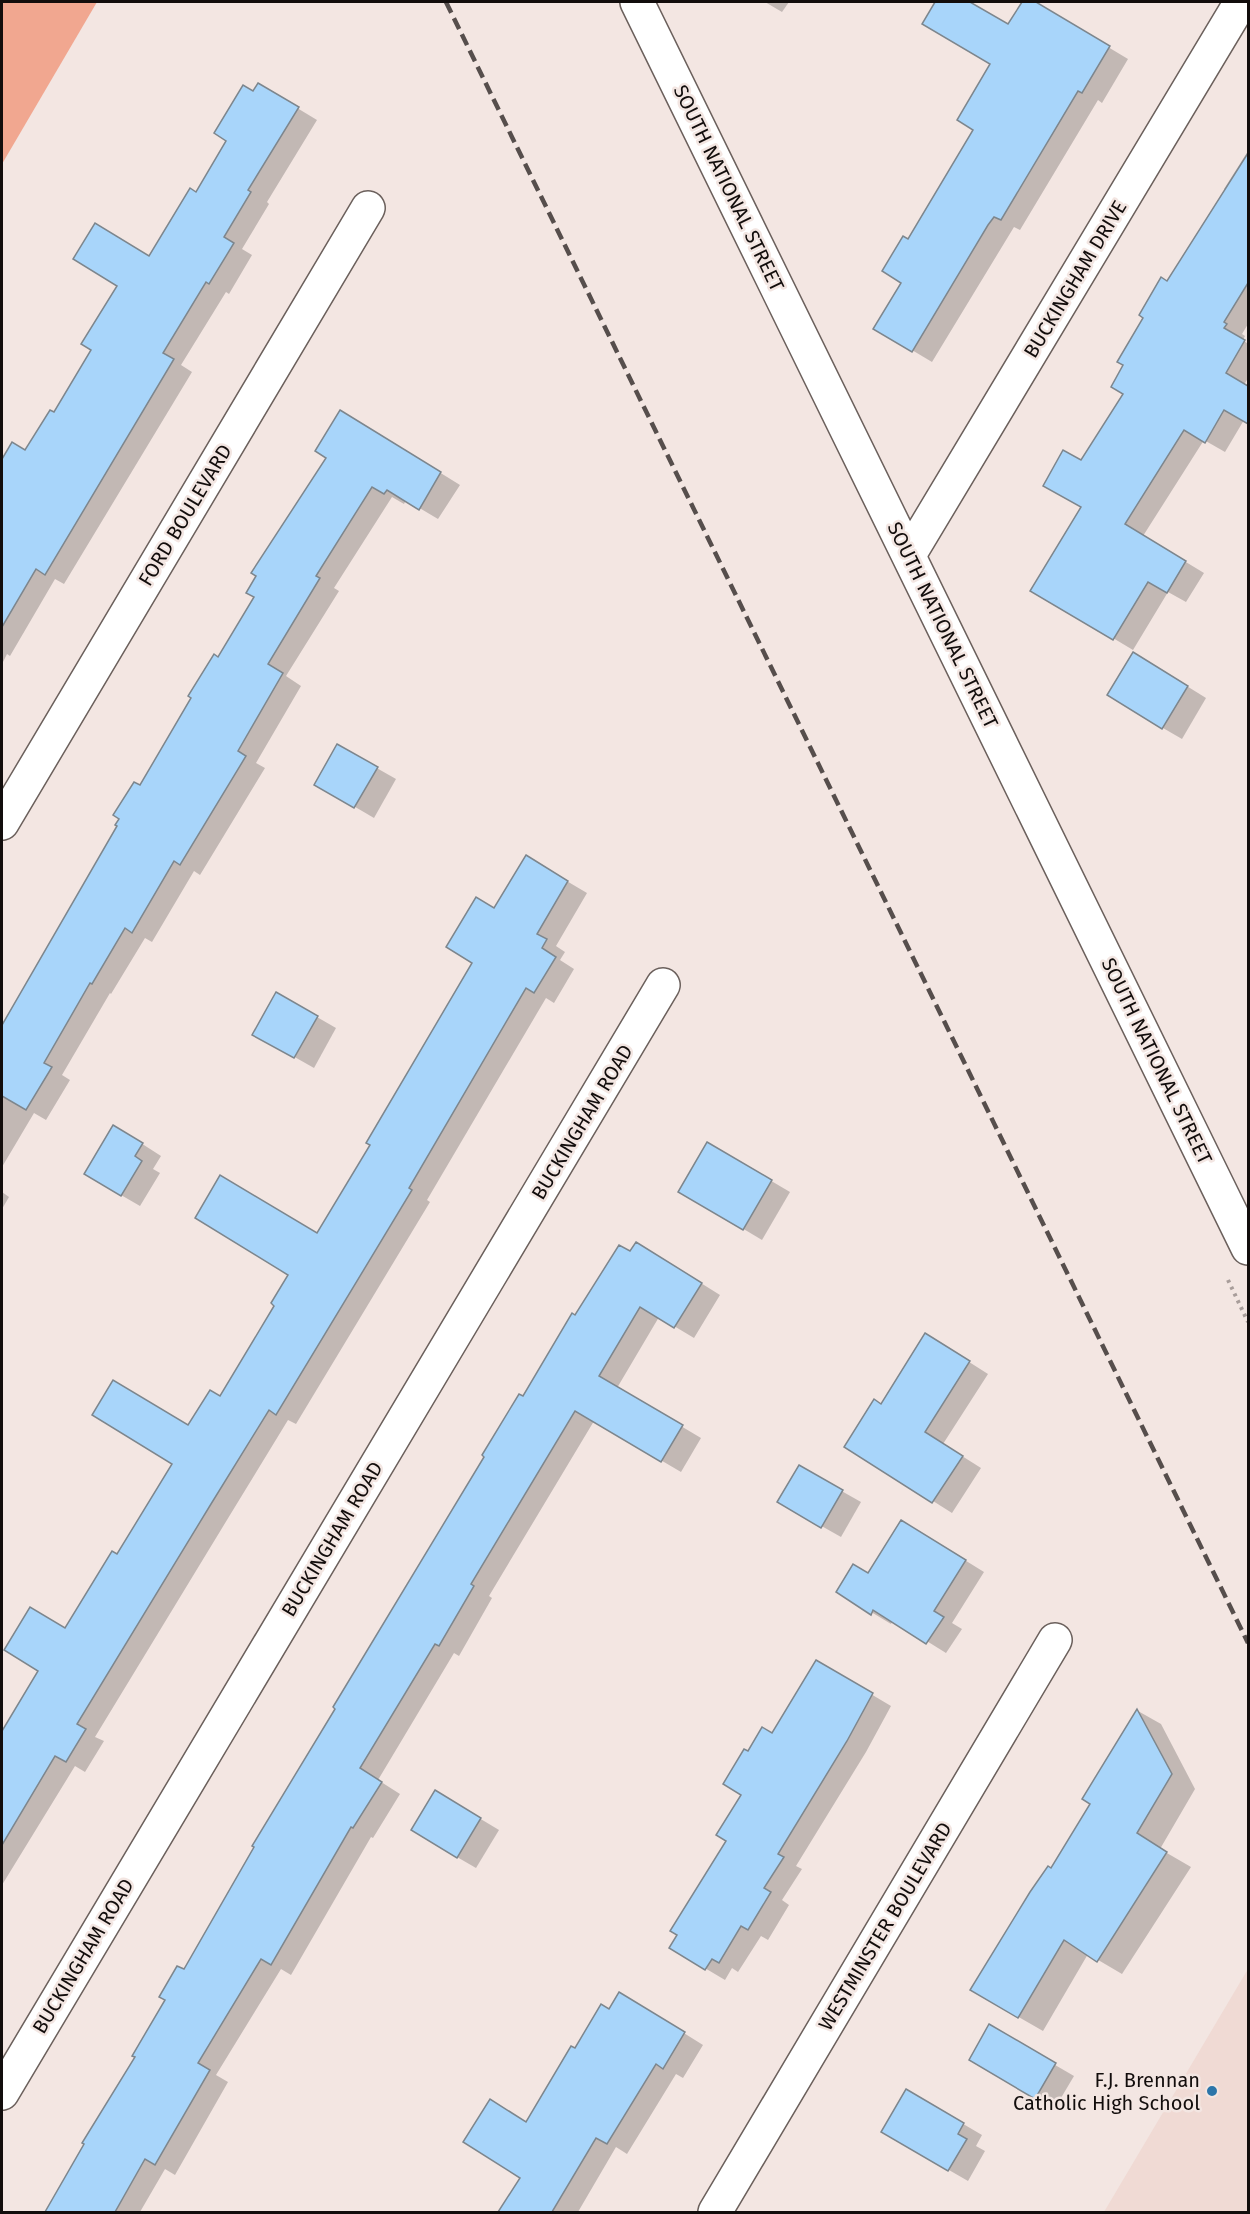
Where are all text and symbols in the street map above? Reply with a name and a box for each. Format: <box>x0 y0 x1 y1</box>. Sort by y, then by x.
street label: SOUTH NATIONAL STREET <box>669 81 790 296</box>
street label: BUCKINGHAM DRIVE <box>1019 196 1131 362</box>
street label: FORD BOULEVARD <box>133 440 237 590</box>
street label: SOUTH NATIONAL STREET <box>883 518 1004 733</box>
street label: SOUTH NATIONAL STREET <box>1097 954 1218 1169</box>
street label: BUCKINGHAM ROAD <box>526 1040 638 1204</box>
street label: BUCKINGHAM ROAD <box>276 1457 388 1621</box>
street label: WESTMINSTER BOULEVARD <box>813 1818 957 2034</box>
street label: BUCKINGHAM ROAD <box>27 1874 139 2038</box>
place label: F.J. Brennan Catholic High School <box>1013 2068 1200 2115</box>
marker: F.J. Brennan Catholic High School <box>1205 2084 1219 2098</box>

